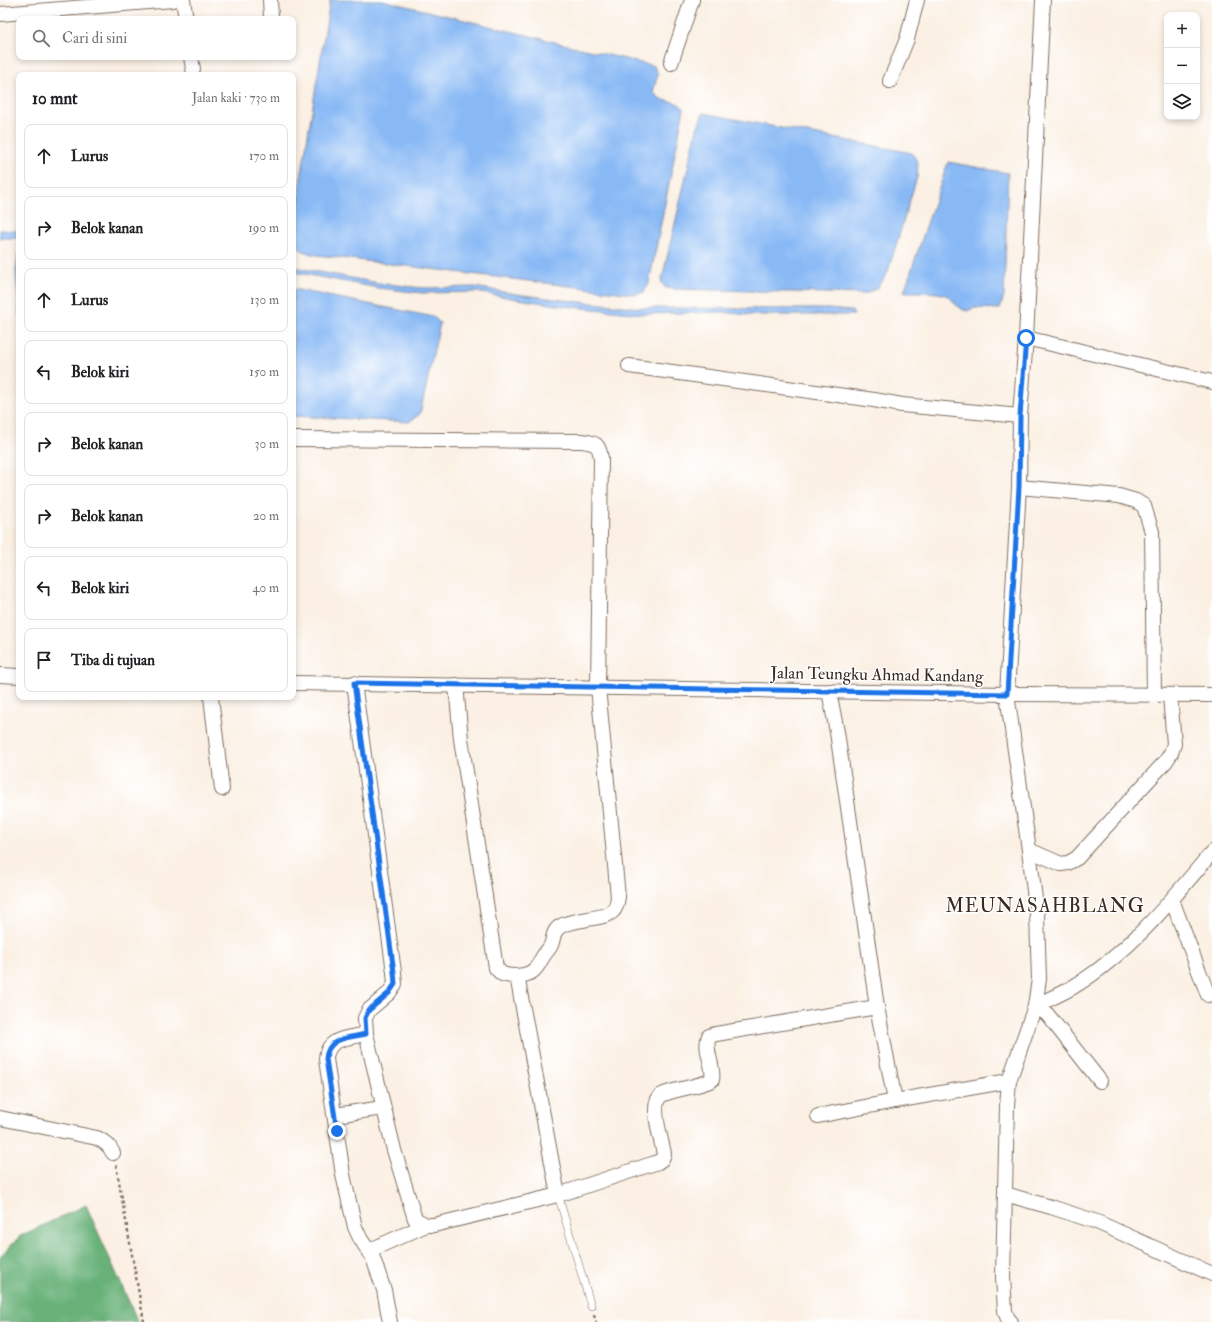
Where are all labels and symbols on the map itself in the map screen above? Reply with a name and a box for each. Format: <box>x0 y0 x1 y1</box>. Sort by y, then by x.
route start <box>1017 329 1035 347</box>
street label: Jalan Teungku Ahmad Kandang <box>769 662 984 688</box>
district label: MEUNASAHBLANG <box>945 894 1145 918</box>
route end <box>328 1122 346 1140</box>

